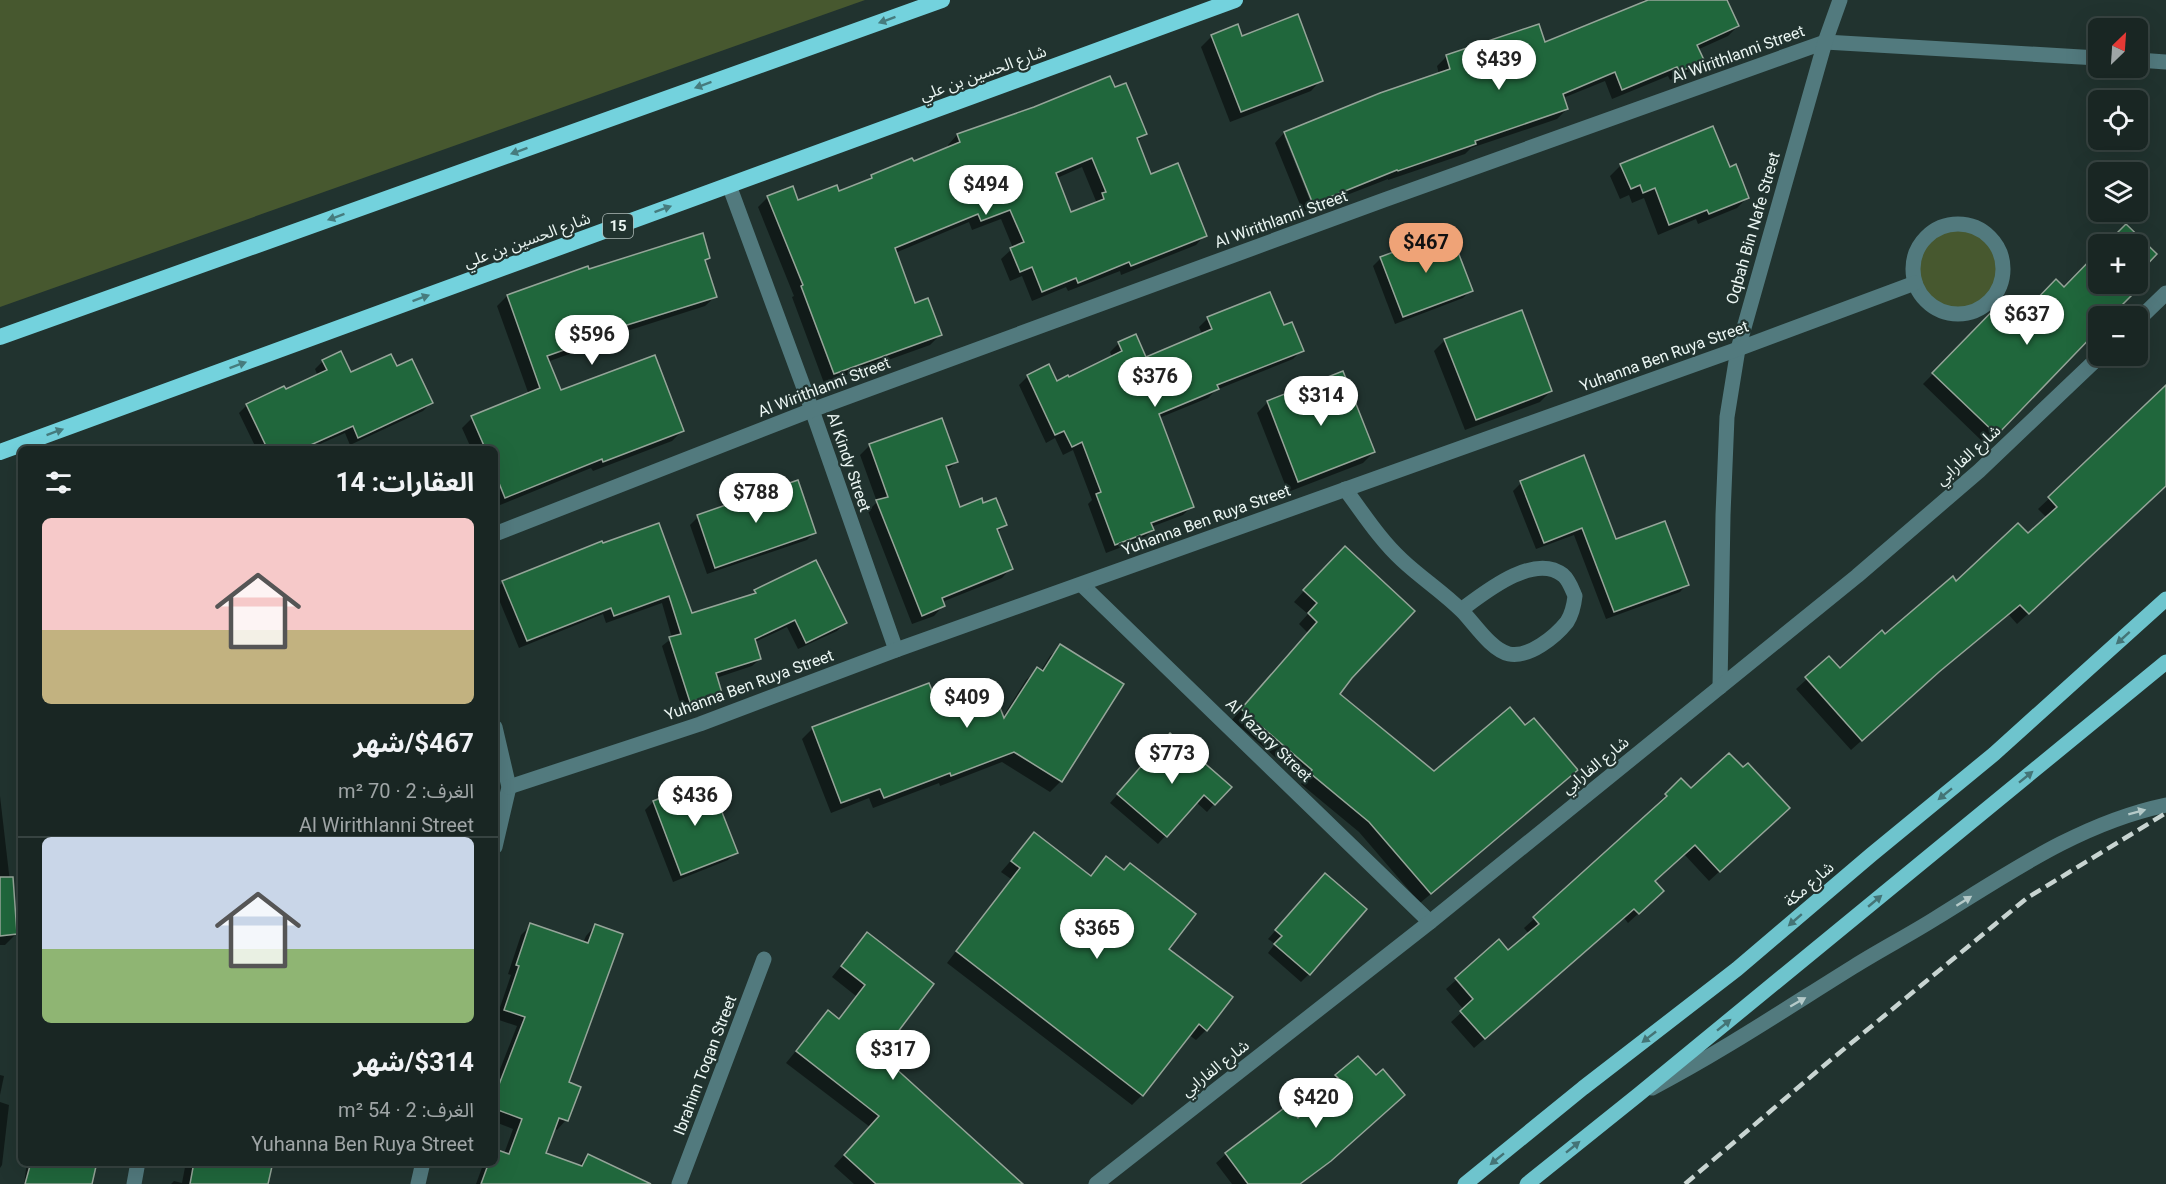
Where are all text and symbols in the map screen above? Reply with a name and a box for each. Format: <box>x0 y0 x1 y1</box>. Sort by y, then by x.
one-way arrow <box>877 15 895 25</box>
north arrow <box>2088 18 2148 78</box>
map controls <box>2088 18 2148 366</box>
street label: Al Wirithlanni Street <box>1669 21 1807 87</box>
pin: $439 <box>1463 40 1535 91</box>
street label: شارع الحسين بن علي <box>917 41 1050 108</box>
text: $439 <box>1476 47 1522 71</box>
one-way arrow <box>694 81 712 91</box>
button: locate <box>2088 90 2148 150</box>
one-way arrow <box>510 147 528 156</box>
street label: Oqbah Bin Nafe Street <box>1722 150 1784 306</box>
button: layers <box>2088 162 2148 222</box>
pin: $494 <box>950 165 1022 216</box>
text: $494 <box>963 172 1009 196</box>
street label: Al Wirithlanni Street <box>1212 186 1350 252</box>
one-way arrow <box>654 204 672 214</box>
street label: شارع الحسين بن علي <box>461 208 594 275</box>
one-way arrow <box>327 212 345 222</box>
road number: 15 <box>603 214 633 238</box>
pin: $467 <box>1390 223 1462 274</box>
text: $467 <box>1403 230 1449 254</box>
button: + <box>2088 234 2148 294</box>
one-way arrow <box>412 293 430 302</box>
pin: $637 <box>1991 295 2063 346</box>
text: $637 <box>2004 302 2050 326</box>
button: − <box>2088 306 2148 366</box>
pin: $596 <box>556 315 628 366</box>
street label: Yuhanna Ben Ruya Street <box>1577 317 1751 395</box>
text: $596 <box>569 322 615 346</box>
street label: Al Wirithlanni Street <box>755 353 893 421</box>
pin: $376 <box>1119 357 1191 408</box>
one-way arrow <box>229 360 247 370</box>
text: $376 <box>1132 364 1178 388</box>
pin: $314 <box>1285 376 1357 427</box>
text: $314 <box>1298 383 1344 407</box>
street label: Al Kindy Street <box>823 410 875 514</box>
street label: شارع الفارابي <box>1932 421 2006 491</box>
one-way arrow <box>46 427 64 437</box>
icon: filters <box>42 466 75 499</box>
text: العقارات: 14 <box>335 467 474 497</box>
pin: $788 <box>720 473 792 524</box>
text: $788 <box>733 480 779 504</box>
street label: Yuhanna Ben Ruya Street <box>1119 481 1293 559</box>
icon: home <box>204 557 312 665</box>
one-way arrow <box>2116 631 2131 644</box>
street label: Yuhanna Ben Ruya Street <box>662 646 836 724</box>
pin: $409 <box>931 678 1003 729</box>
text: $409 <box>944 685 990 709</box>
street label: Al Yazory Street <box>1222 694 1316 786</box>
text: $467/شهر <box>353 728 474 758</box>
street label: شارع الفارابي <box>1558 732 1634 800</box>
pin: $773 <box>1136 734 1208 785</box>
text: $773 <box>1149 741 1195 765</box>
one-way arrow <box>2018 770 2034 783</box>
pin: $436 <box>659 776 731 827</box>
text: الغرف: 2 · 70 m² <box>338 779 474 803</box>
text: $436 <box>672 783 718 807</box>
one-way arrow <box>1937 788 1952 800</box>
one-way arrow <box>2128 807 2146 817</box>
text: Al Wirithlanni Street <box>299 813 474 837</box>
street label: شارع مكة <box>1780 857 1840 913</box>
icon: home <box>204 876 312 984</box>
one-way arrow <box>1867 894 1883 907</box>
one-way arrow <box>1956 895 1972 906</box>
pin: $365 <box>1061 909 1133 960</box>
one-way arrow <box>1788 913 1803 926</box>
text: $365 <box>1074 916 1120 940</box>
street label: Ibrahim Toqan Street <box>670 992 740 1138</box>
one-way arrow <box>1789 998 1806 1008</box>
one-way arrow <box>1717 1019 1732 1031</box>
pin: $317 <box>857 1030 929 1081</box>
one-way arrow <box>1642 1031 1658 1043</box>
street label: شارع الفارابي <box>1177 1036 1255 1103</box>
text: $317 <box>870 1037 916 1061</box>
text: $314/شهر <box>353 1047 474 1077</box>
pin: $420 <box>1280 1078 1352 1129</box>
text: $420 <box>1293 1085 1339 1109</box>
text: الغرف: 2 · 54 m² <box>338 1098 474 1122</box>
text: Yuhanna Ben Ruya Street <box>251 1132 474 1156</box>
one-way arrow <box>1565 1141 1581 1154</box>
one-way arrow <box>1489 1152 1505 1165</box>

